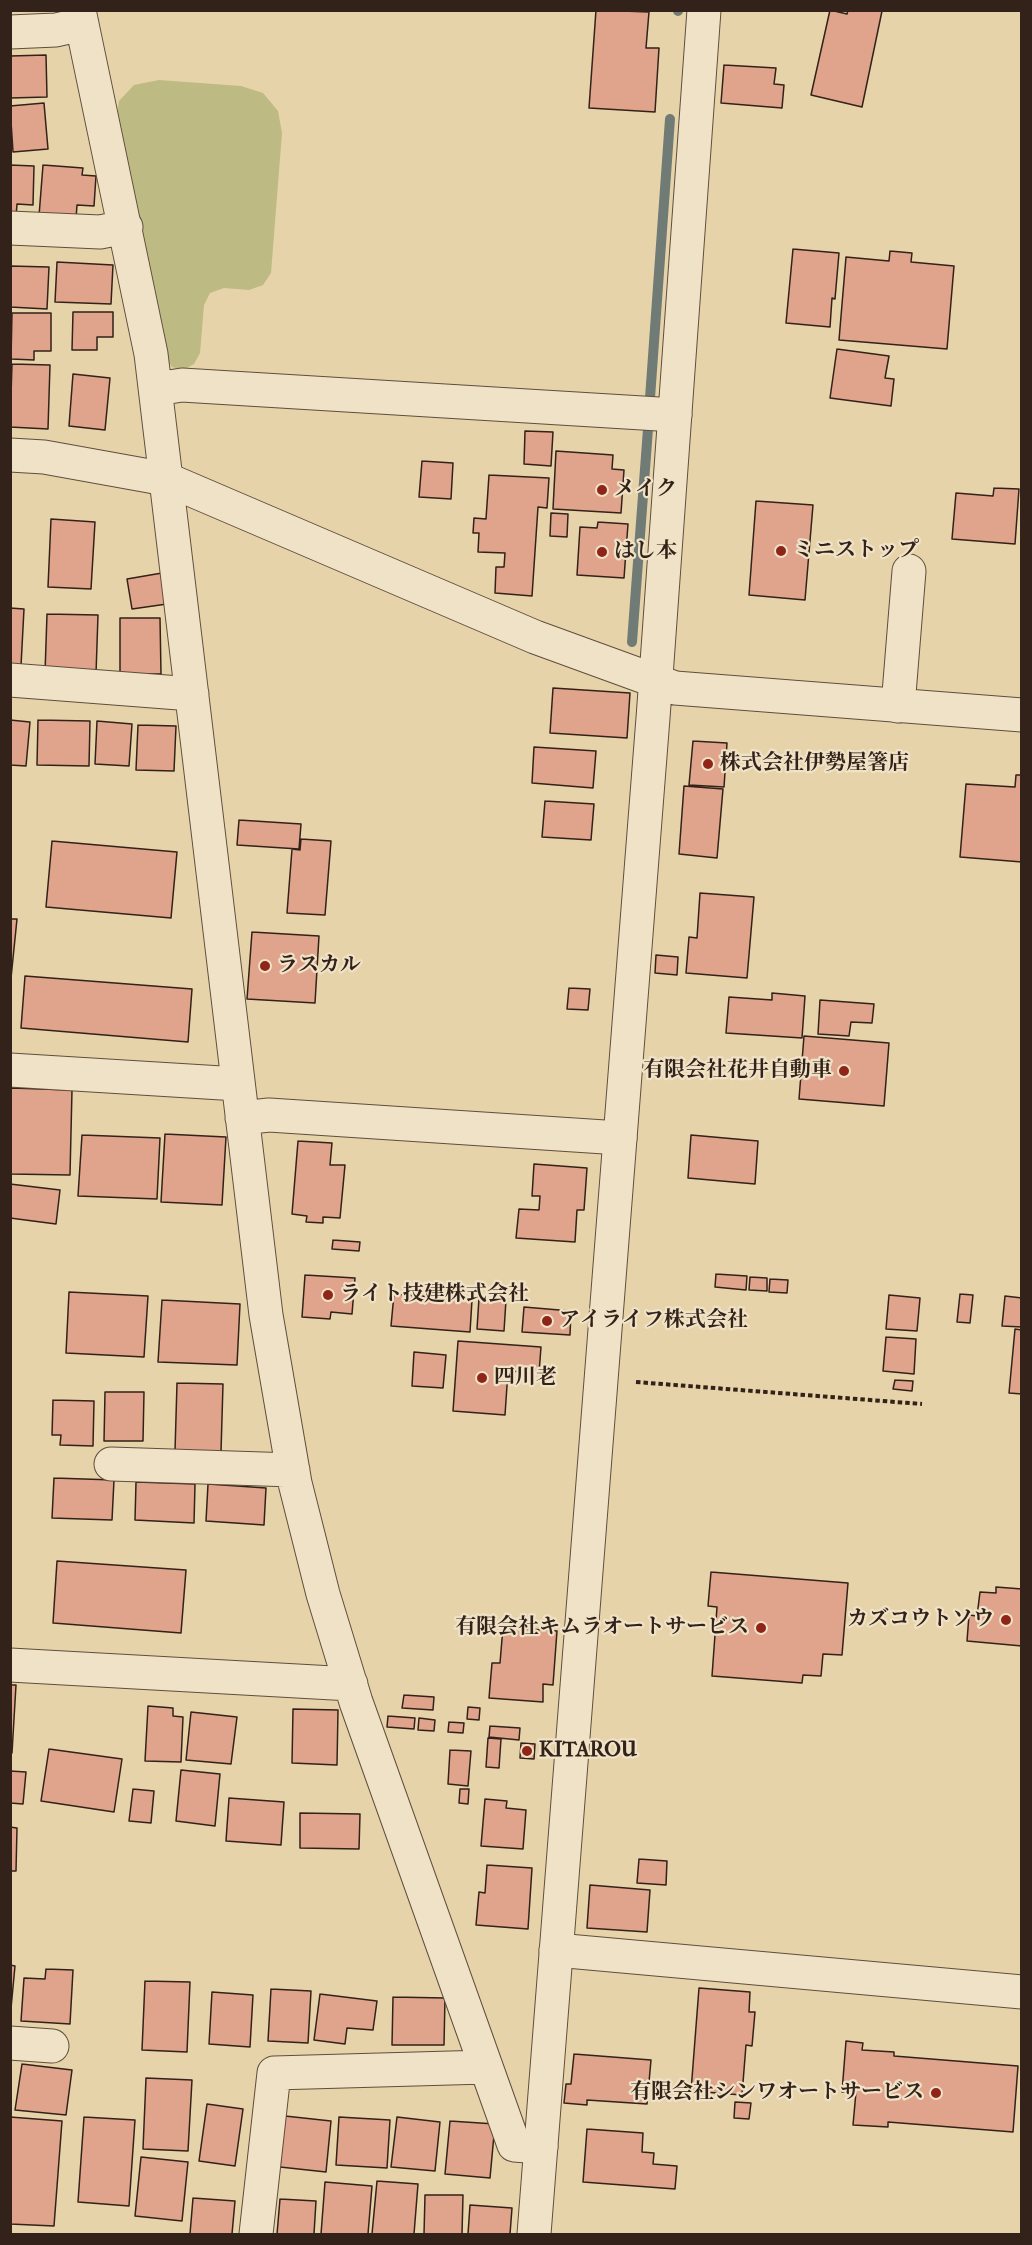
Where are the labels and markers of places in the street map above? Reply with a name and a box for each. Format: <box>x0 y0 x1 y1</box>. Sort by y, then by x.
place label: メイク <box>614 477 677 503</box>
marker: メイク <box>595 483 609 497</box>
place label: ミニストップ <box>793 538 919 564</box>
place label: はし本 <box>614 539 677 565</box>
marker: ミニストップ <box>774 544 788 558</box>
marker: はし本 <box>595 545 609 559</box>
place label: 株式会社伊勢屋箸店 <box>720 751 909 777</box>
marker: 株式会社伊勢屋箸店 <box>701 757 715 771</box>
place label: ラスカル <box>277 953 361 979</box>
marker: ラスカル <box>258 959 272 973</box>
place label: 有限会社花井自動車 <box>643 1058 832 1084</box>
marker: 有限会社花井自動車 <box>837 1064 851 1078</box>
place label: ライト技建株式会社 <box>340 1282 529 1308</box>
marker: ライト技建株式会社 <box>321 1288 335 1302</box>
place label: アイライフ株式会社 <box>559 1308 748 1334</box>
marker: アイライフ株式会社 <box>540 1314 554 1328</box>
place label: 四川老 <box>494 1365 557 1391</box>
marker: 四川老 <box>475 1371 489 1385</box>
place label: カズコウトソウ <box>847 1607 994 1633</box>
marker: カズコウトソウ <box>999 1613 1013 1627</box>
place label: 有限会社キムラオートサービス <box>455 1615 749 1641</box>
marker: 有限会社キムラオートサービス <box>754 1621 768 1635</box>
place label: KITAROU <box>539 1738 637 1764</box>
marker: KITAROU <box>520 1744 534 1758</box>
place label: 有限会社シンワオートサービス <box>630 2080 924 2106</box>
marker: 有限会社シンワオートサービス <box>929 2086 943 2100</box>

